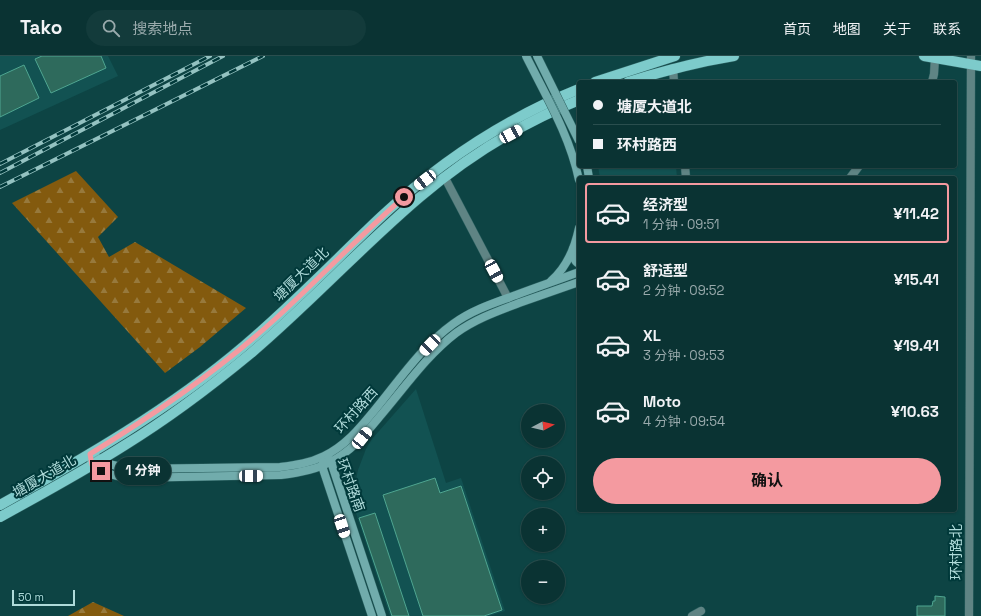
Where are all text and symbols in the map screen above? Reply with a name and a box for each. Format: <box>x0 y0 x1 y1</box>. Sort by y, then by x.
search box <box>86 10 366 46</box>
text: Tako <box>20 15 62 40</box>
icon: search <box>100 17 122 39</box>
text: 搜索地点 <box>132 19 192 38</box>
text: 首页 <box>783 20 811 38</box>
text: 地图 <box>833 20 861 38</box>
text: 关于 <box>883 20 911 38</box>
text: 联系 <box>933 20 961 38</box>
text: 塘厦大道北 <box>617 97 692 116</box>
car <box>498 123 524 145</box>
text: 环村路西 <box>617 135 677 154</box>
car <box>412 168 438 192</box>
route start <box>395 188 413 206</box>
icon: car <box>595 195 631 231</box>
text: 经济型 <box>643 195 688 214</box>
text: ¥11.42 <box>893 204 939 223</box>
text: 1 分钟 · 09:51 <box>643 216 720 233</box>
street label: 塘厦大道北 <box>270 243 332 305</box>
car <box>483 258 505 284</box>
icon: car <box>595 261 631 297</box>
text: 舒适型 <box>643 261 688 280</box>
text: ¥15.41 <box>894 270 939 289</box>
text: 2 分钟 · 09:52 <box>643 282 724 299</box>
text: XL <box>643 326 661 345</box>
icon: car <box>595 327 631 363</box>
car <box>417 332 443 358</box>
text: ¥19.41 <box>894 336 939 355</box>
text: 3 分钟 · 09:53 <box>643 347 725 364</box>
street label: 环村路西 <box>331 383 381 437</box>
text: Moto <box>643 392 681 411</box>
icon: car <box>595 393 631 429</box>
text: ¥10.63 <box>891 402 939 421</box>
north arrow <box>521 404 565 448</box>
map controls <box>521 404 565 604</box>
text: 4 分钟 · 09:54 <box>643 413 725 430</box>
car <box>350 425 374 451</box>
street label: 塘厦大道北 <box>9 451 79 501</box>
street label: 环村路南 <box>333 456 369 514</box>
button: locate <box>521 456 565 500</box>
callout: 1 分钟 <box>115 457 171 485</box>
button: 确认 <box>593 458 941 504</box>
route end <box>92 462 110 480</box>
text: 1 分钟 <box>125 462 161 479</box>
car <box>239 470 263 482</box>
button: + <box>521 508 565 552</box>
car <box>333 513 351 539</box>
street label: 环村路北 <box>947 524 965 580</box>
button: − <box>521 560 565 604</box>
scale bar <box>12 588 75 607</box>
text: 50 m <box>18 590 44 604</box>

